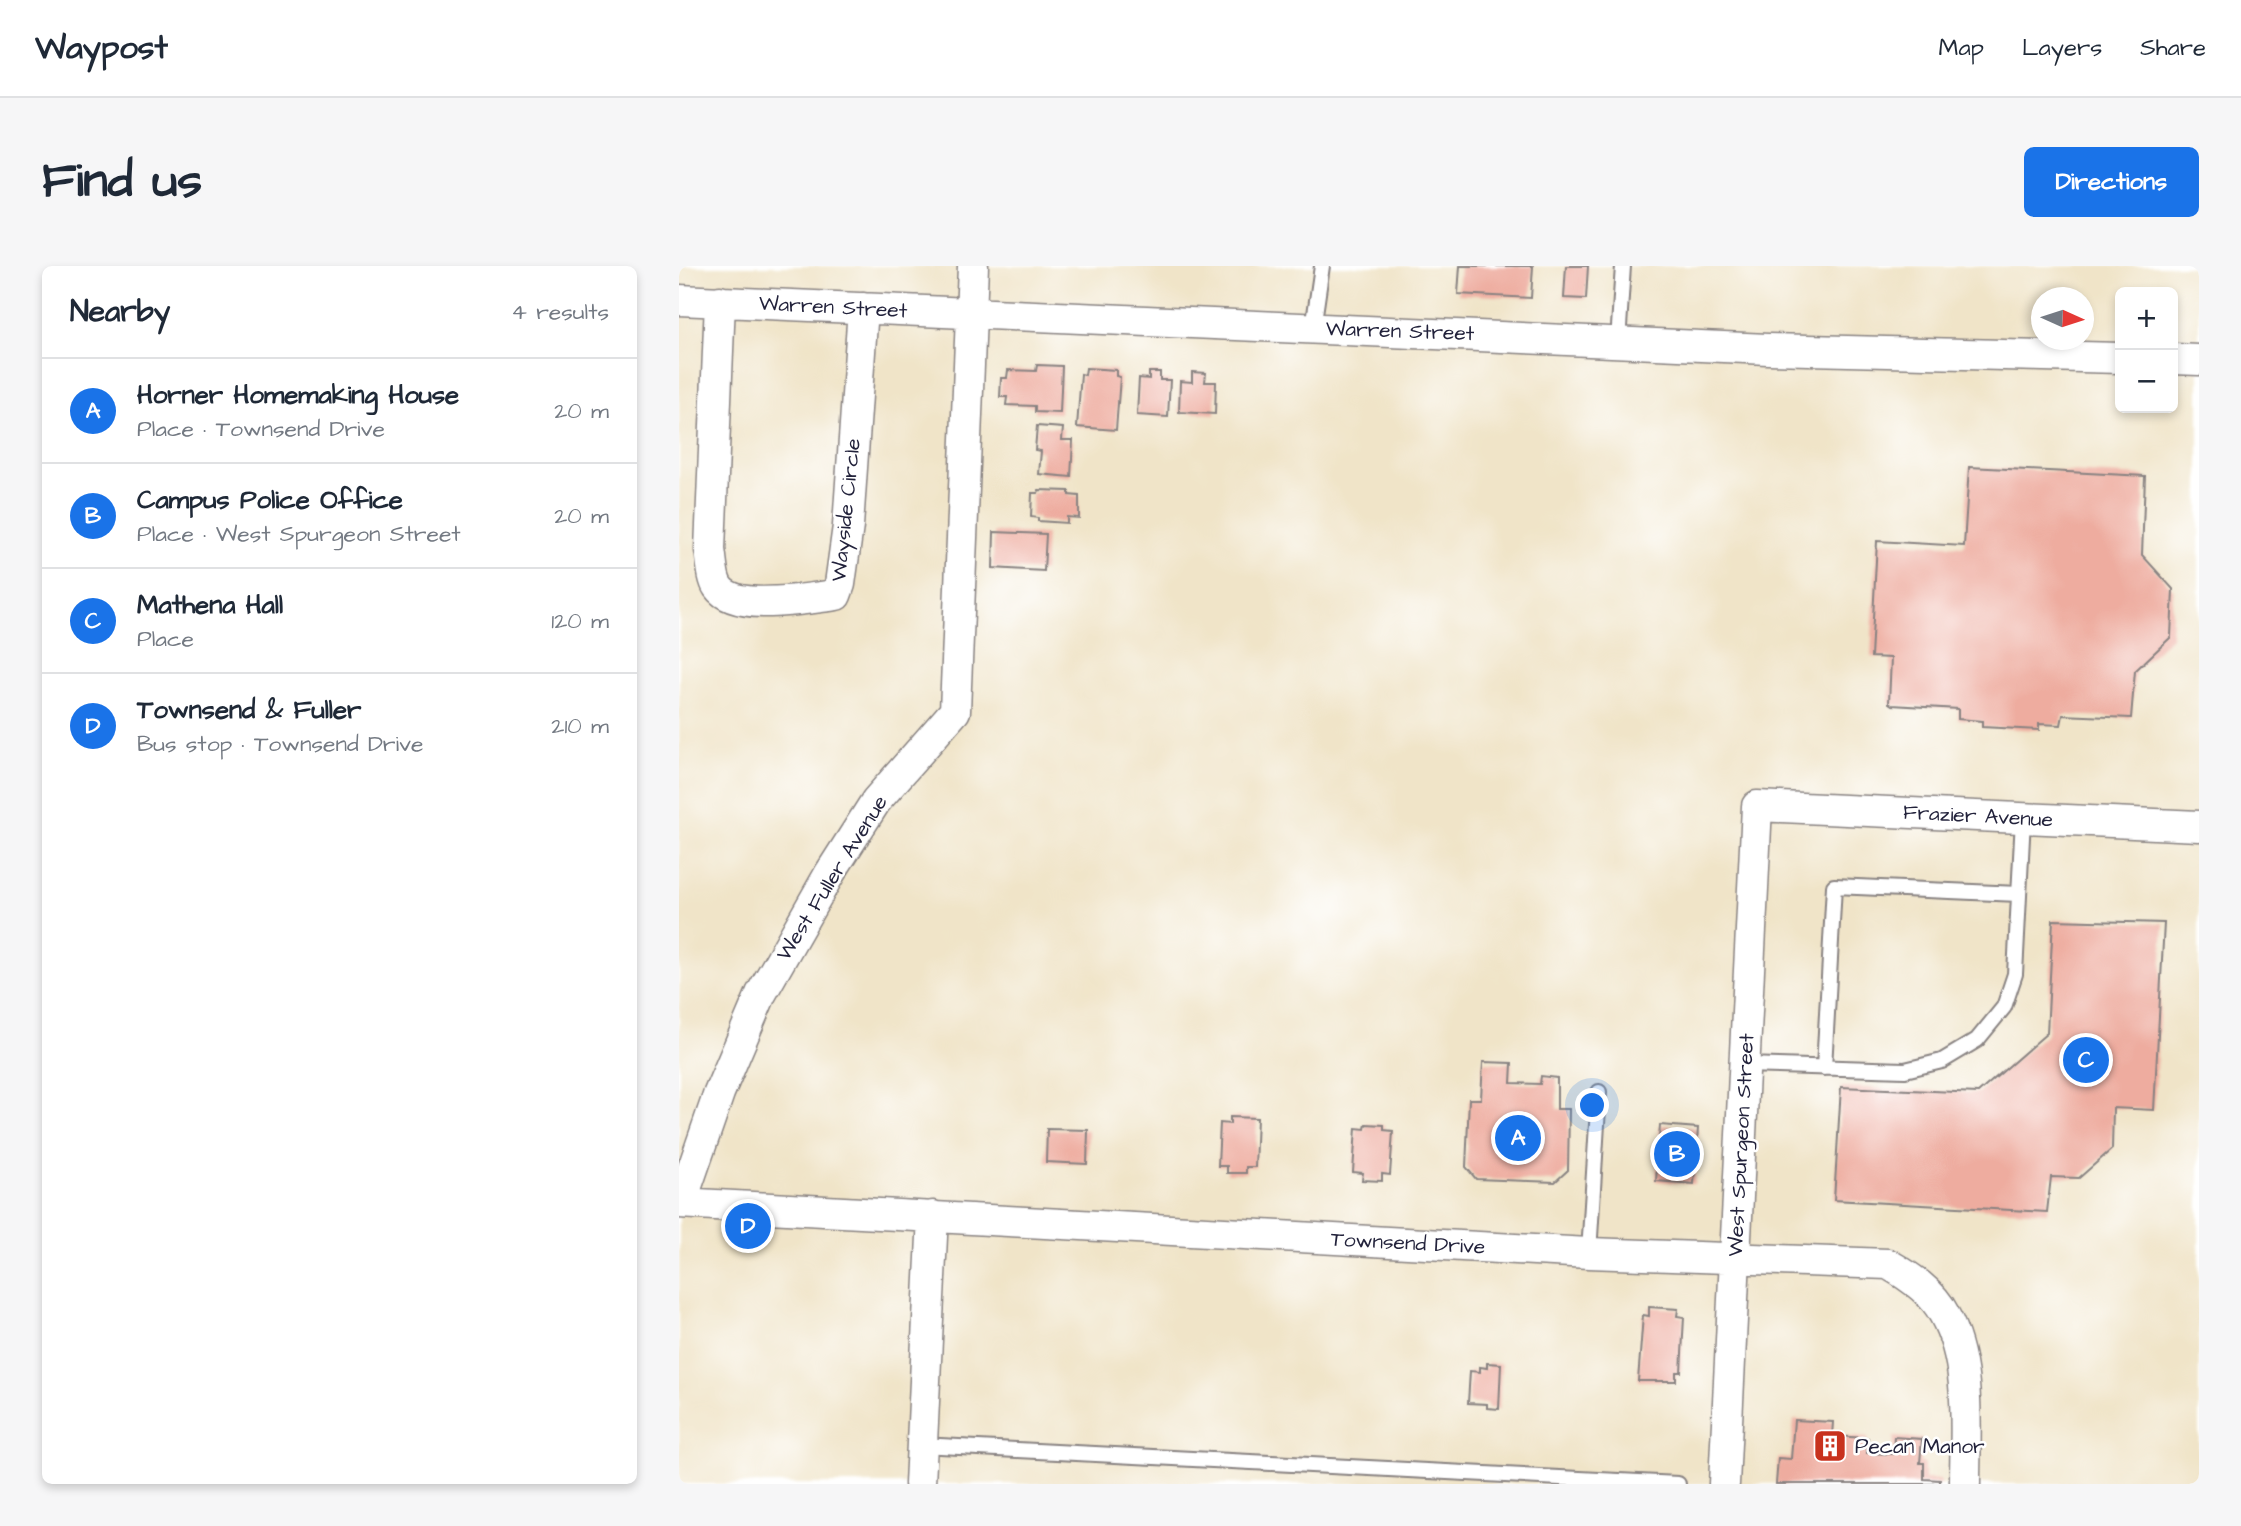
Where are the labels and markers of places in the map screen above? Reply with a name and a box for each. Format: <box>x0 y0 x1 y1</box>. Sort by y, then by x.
pin: C <box>2063 1034 2109 1086</box>
pin: A <box>1495 1112 1541 1164</box>
pin: B <box>1654 1128 1700 1180</box>
pin: D <box>725 1200 771 1252</box>
building icon: Pecan Manor <box>1811 1427 1849 1465</box>
place label: Pecan Manor <box>1855 1432 1985 1461</box>

